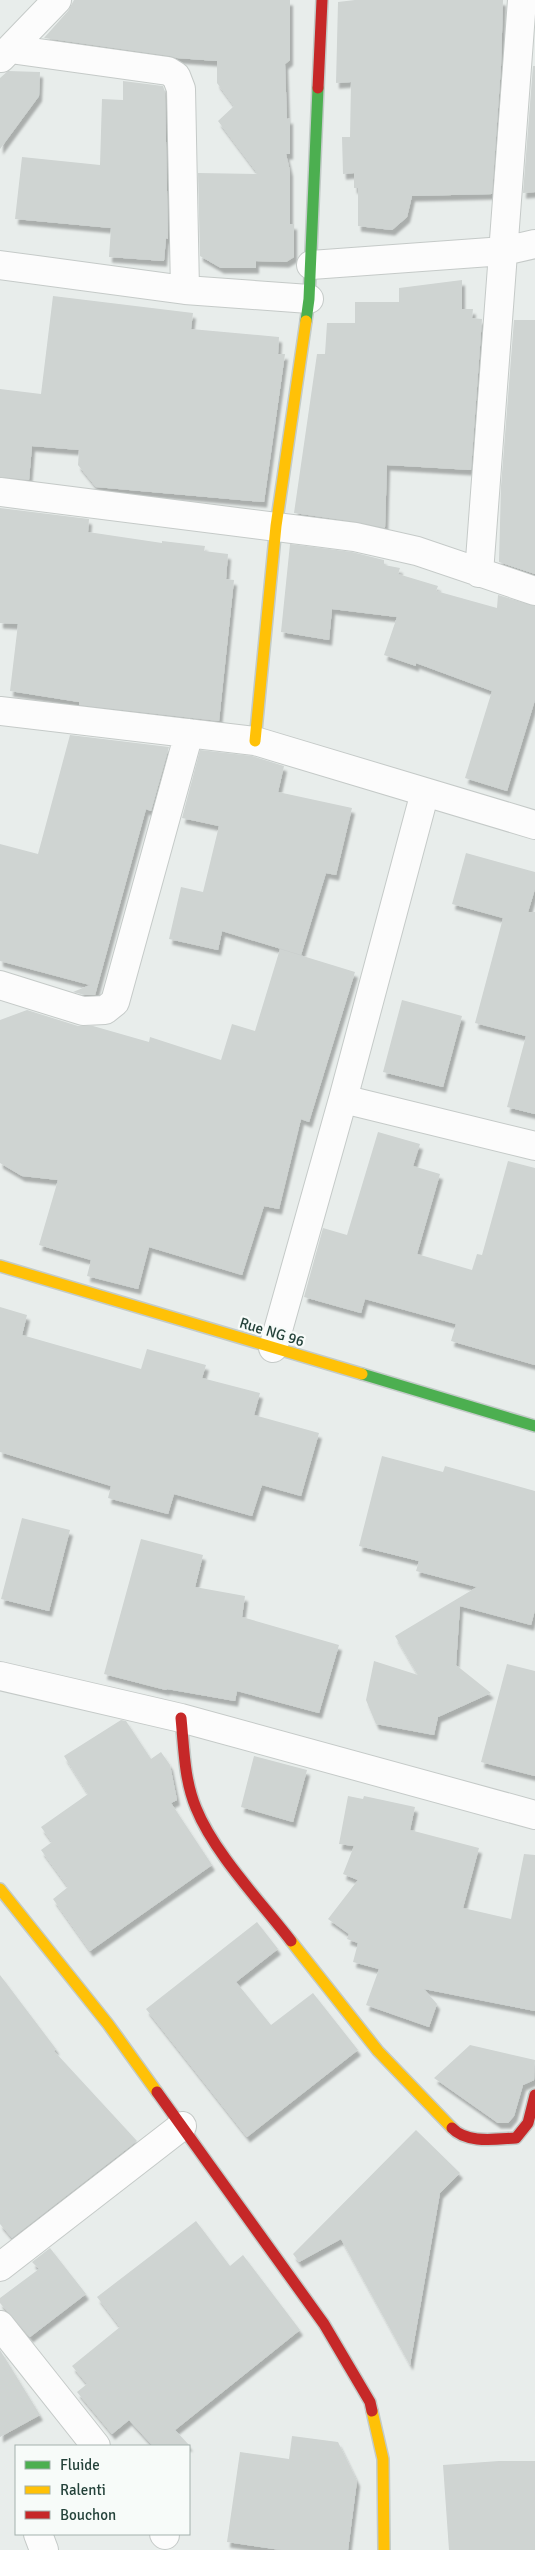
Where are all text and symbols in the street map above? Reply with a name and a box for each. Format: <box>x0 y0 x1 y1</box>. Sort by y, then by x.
street label: Rue NG 96 <box>237 1314 307 1350</box>
legend <box>15 2445 190 2535</box>
text: Fluide <box>60 2456 100 2474</box>
text: Ralenti <box>60 2481 106 2499</box>
text: Bouchon <box>60 2506 116 2524</box>

